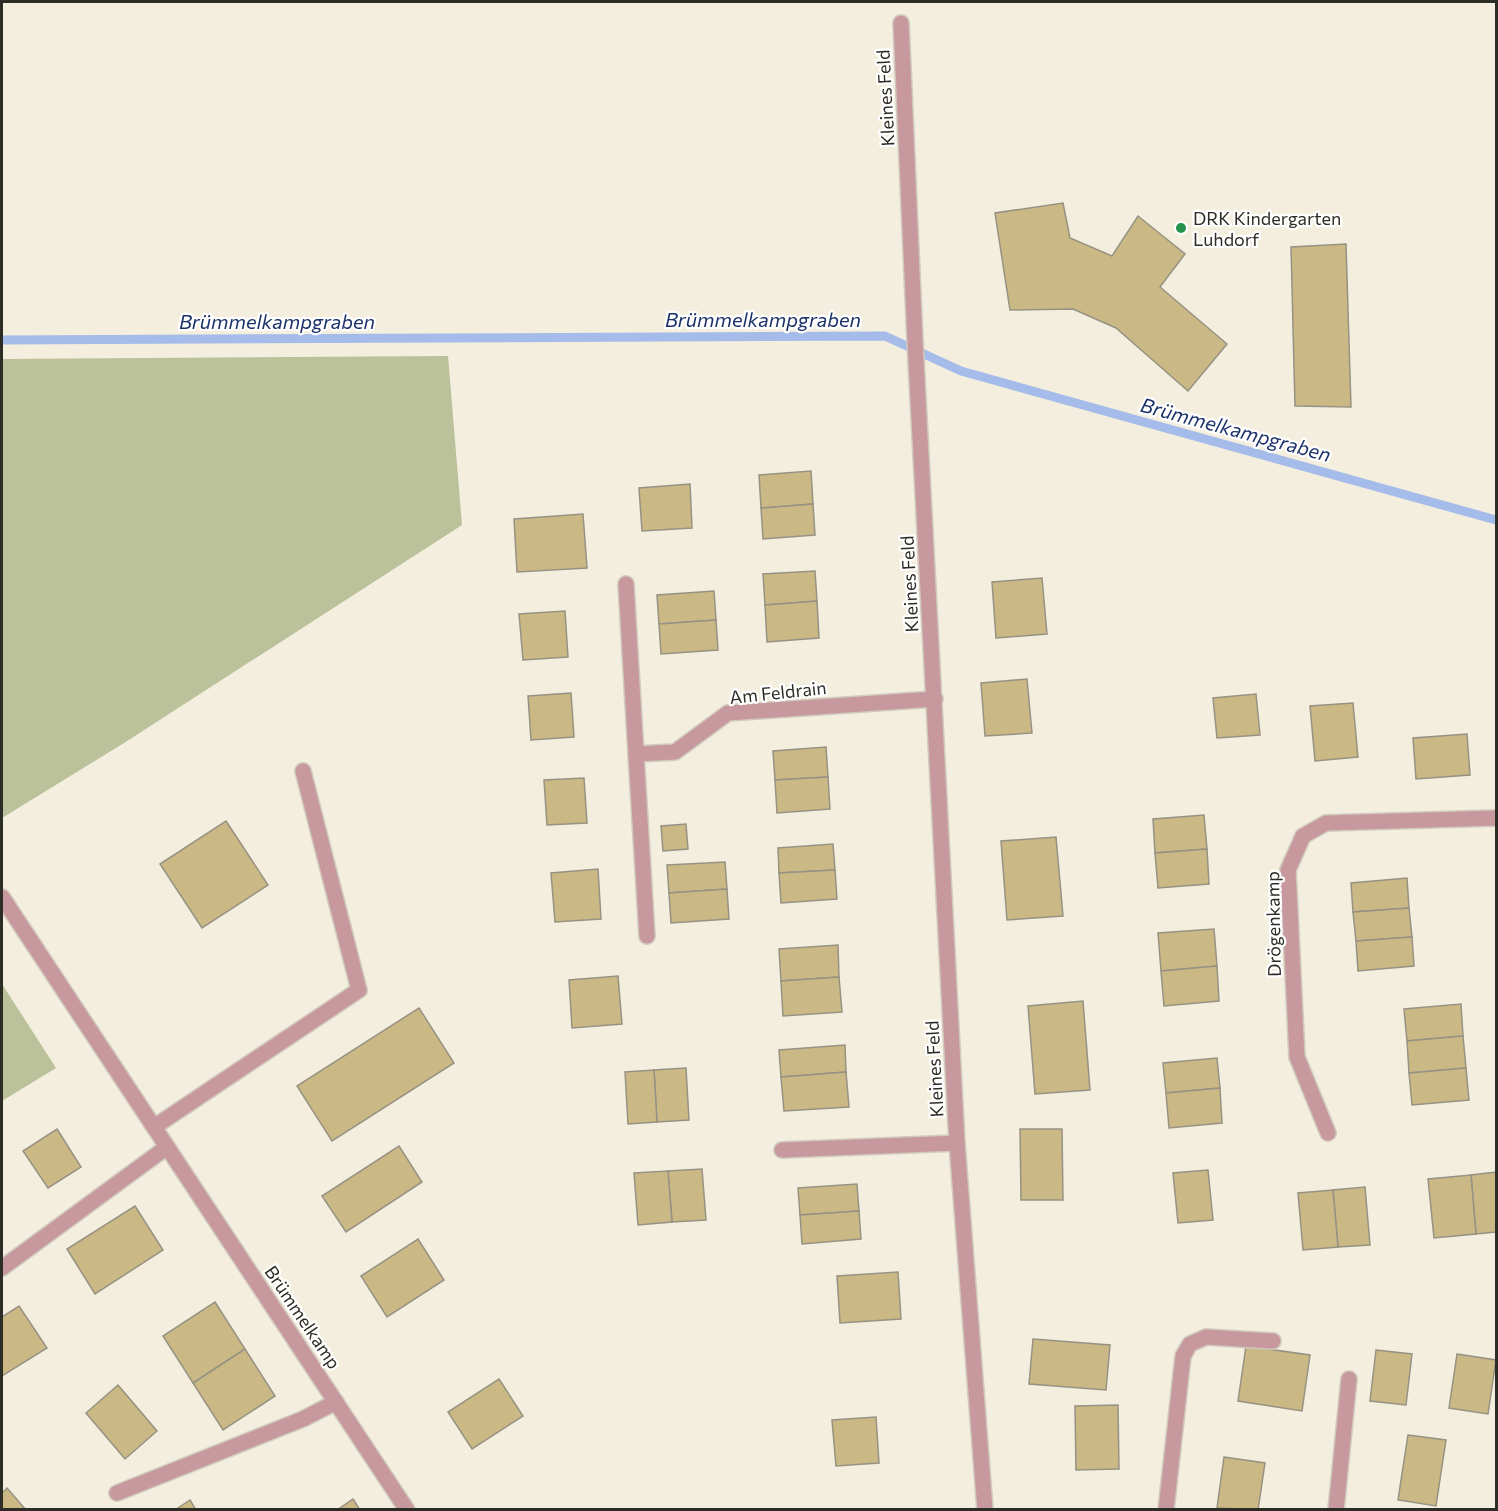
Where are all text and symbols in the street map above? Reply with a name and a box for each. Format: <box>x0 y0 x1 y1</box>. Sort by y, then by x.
street label: Kleines Feld <box>871 49 899 147</box>
place label: DRK Kindergarten Luhdorf <box>1193 207 1341 250</box>
marker: DRK Kindergarten Luhdorf <box>1174 221 1188 235</box>
water label: Brümmelkampgraben <box>665 307 861 331</box>
water label: Brümmelkampgraben <box>179 309 375 333</box>
water label: Brümmelkampgraben <box>1138 392 1334 466</box>
street label: Kleines Feld <box>895 535 923 633</box>
street label: Am Feldrain <box>728 676 828 708</box>
street label: Drögenkamp <box>1261 871 1285 977</box>
street label: Kleines Feld <box>920 1020 948 1118</box>
street label: Brümmelkamp <box>260 1261 346 1373</box>

